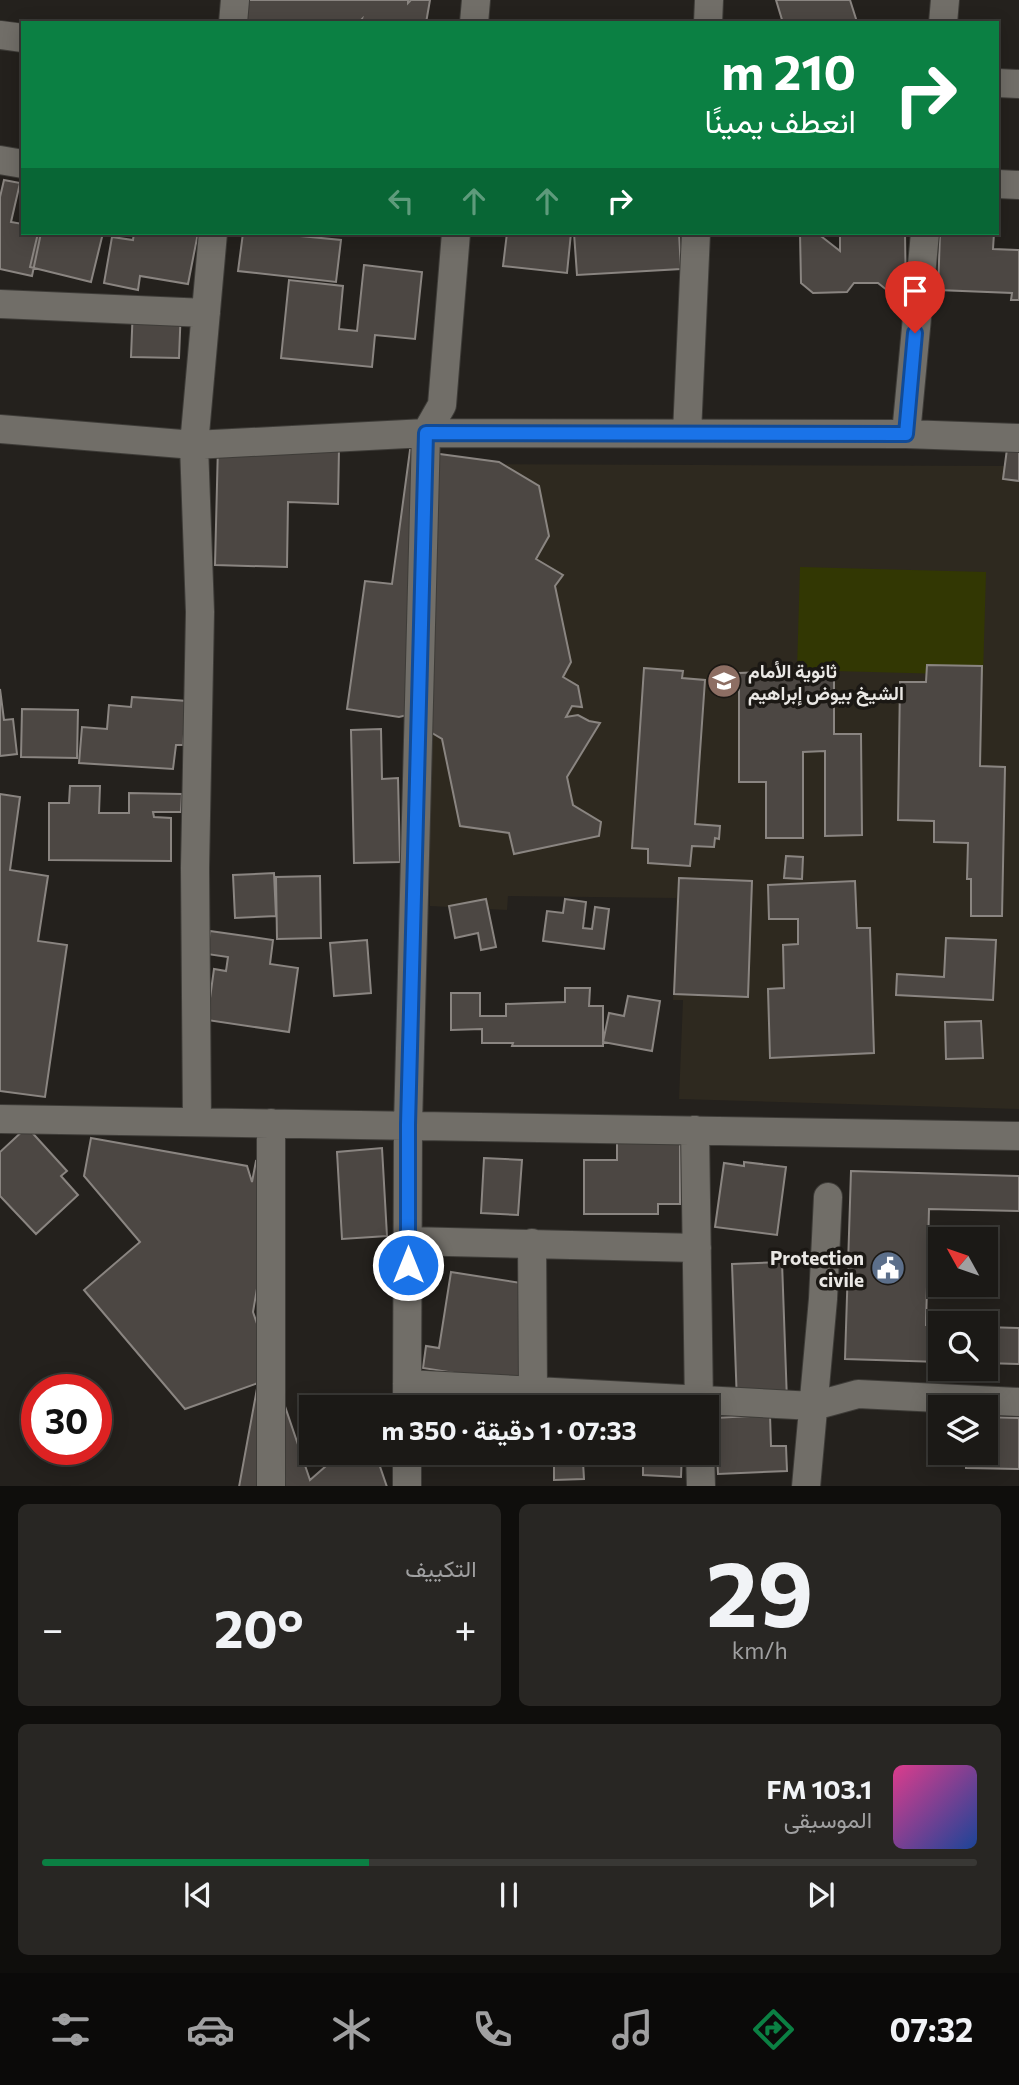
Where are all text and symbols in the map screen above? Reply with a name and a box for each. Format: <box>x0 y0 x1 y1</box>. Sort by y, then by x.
text: 210 m <box>721 40 856 100</box>
icon: right <box>880 49 971 140</box>
text: انعطف يمينًا <box>705 100 856 140</box>
icon: left <box>382 182 420 220</box>
icon: ahead <box>455 182 493 220</box>
icon: ahead <box>528 182 566 220</box>
icon: right <box>601 182 639 220</box>
pin <box>885 261 945 333</box>
icon: arrive <box>896 272 934 310</box>
place label: ثانوية الأمام الشيخ بيوض إبراهيم <box>748 659 904 707</box>
school or university icon: ثانوية الأمام الشيخ بيوض إبراهيم <box>705 662 743 700</box>
north arrow <box>928 1227 998 1297</box>
map controls <box>928 1227 998 1465</box>
position arrow <box>371 1228 445 1302</box>
place label: Protection civile <box>770 1246 864 1291</box>
public building icon: Protection civile <box>869 1249 907 1287</box>
button: search <box>928 1311 998 1381</box>
speed limit sign: 30 <box>21 1374 112 1465</box>
button: layers <box>928 1395 998 1465</box>
text: 07:33 · 1 دقيقة · 350 m <box>381 1414 637 1445</box>
text: 29 <box>706 1534 813 1646</box>
text: التكييف <box>405 1554 477 1582</box>
text: 20° <box>214 1595 304 1659</box>
text: − <box>42 1604 64 1651</box>
text: + <box>454 1604 477 1651</box>
text: km/h <box>732 1636 788 1664</box>
text: 103.1 FM <box>767 1773 872 1804</box>
text: الموسيقى <box>784 1805 872 1833</box>
icon: previous <box>179 1876 217 1914</box>
icon: pause <box>490 1876 528 1914</box>
icon: next <box>802 1876 840 1914</box>
icon: filters <box>46 2005 95 2054</box>
icon: car <box>186 2005 235 2054</box>
icon: climate <box>327 2005 376 2054</box>
icon: phone <box>468 2005 517 2054</box>
icon: music <box>608 2005 657 2054</box>
icon: directions <box>749 2005 798 2054</box>
text: 07:32 <box>890 2009 973 2049</box>

